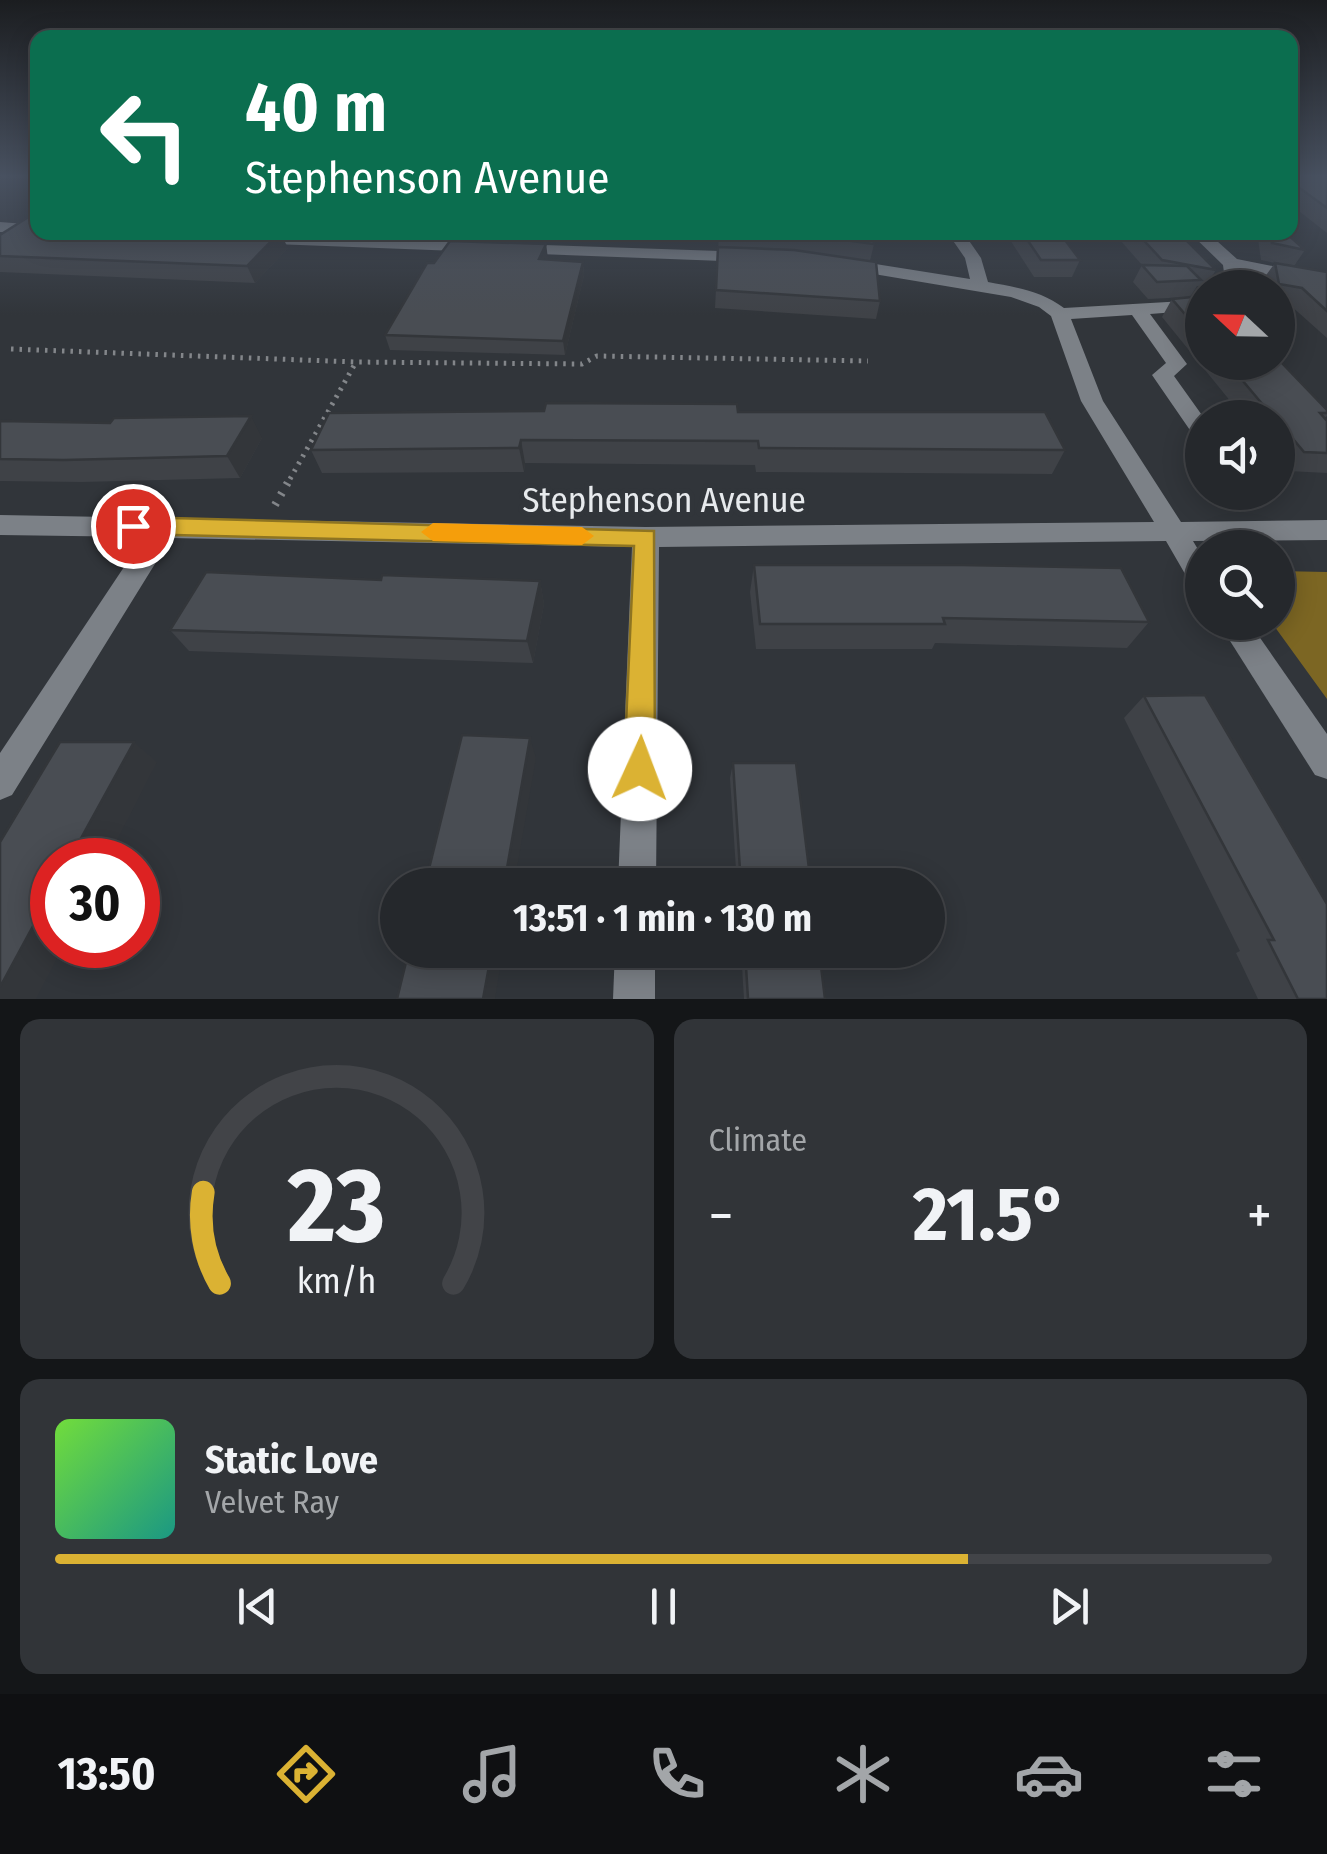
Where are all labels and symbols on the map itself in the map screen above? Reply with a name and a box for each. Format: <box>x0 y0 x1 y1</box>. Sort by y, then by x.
north arrow <box>1185 270 1295 380</box>
street label: Stephenson Avenue <box>522 479 806 521</box>
pin <box>91 484 176 569</box>
position arrow <box>588 717 692 821</box>
speed limit sign: 30 <box>30 838 160 968</box>

